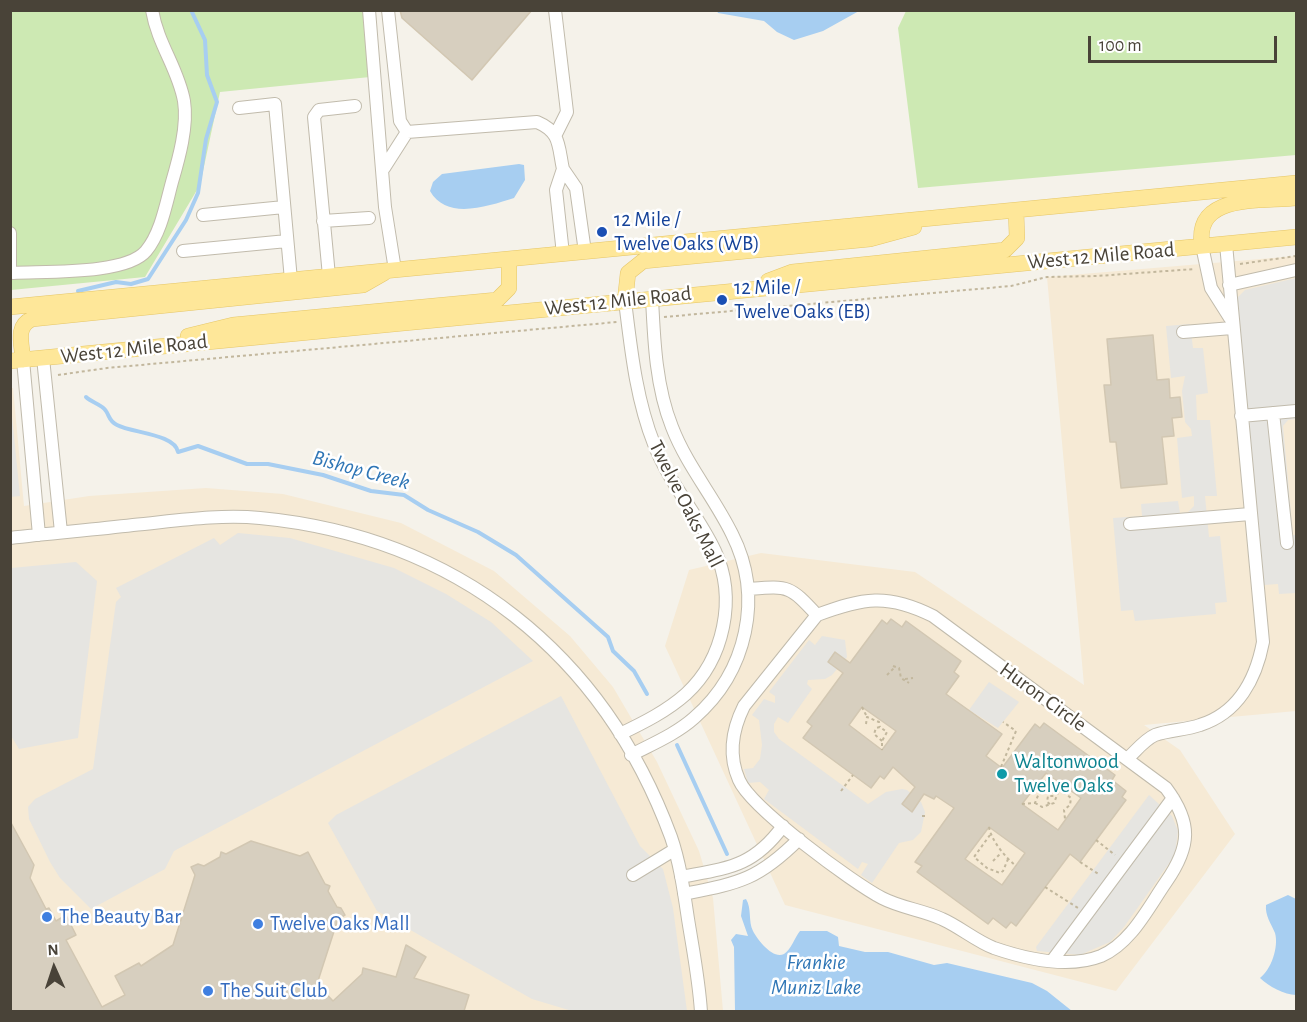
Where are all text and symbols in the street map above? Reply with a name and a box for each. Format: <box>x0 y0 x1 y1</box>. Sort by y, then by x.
scale bar <box>1091 24 1280 62</box>
text: 100 m <box>1099 37 1142 55</box>
place label: 12 Mile / Twelve Oaks (WB) <box>614 207 760 257</box>
marker: 12 Mile / Twelve Oaks (WB) <box>595 225 609 239</box>
street label: West 12 Mile Road <box>1026 237 1176 275</box>
place label: 12 Mile / Twelve Oaks (EB) <box>734 275 871 325</box>
street label: West 12 Mile Road <box>543 281 693 321</box>
marker: 12 Mile / Twelve Oaks (EB) <box>715 293 729 307</box>
street label: West 12 Mile Road <box>59 329 209 369</box>
street label: Twelve Oaks Mall <box>643 436 729 572</box>
water label: Bishop Creek <box>309 444 413 496</box>
street label: Huron Circle <box>995 657 1091 737</box>
place label: Waltonwood Twelve Oaks <box>1014 749 1119 799</box>
marker: Waltonwood Twelve Oaks <box>995 767 1009 781</box>
place label: The Beauty Bar <box>59 904 181 930</box>
marker: The Beauty Bar <box>40 910 54 924</box>
place label: Twelve Oaks Mall <box>270 911 410 937</box>
marker: Twelve Oaks Mall <box>251 917 265 931</box>
north arrow <box>24 938 84 998</box>
text: N <box>47 942 59 958</box>
water label: Frankie Muniz Lake <box>771 949 861 1000</box>
place label: The Suit Club <box>220 978 328 1004</box>
marker: The Suit Club <box>201 984 215 998</box>

